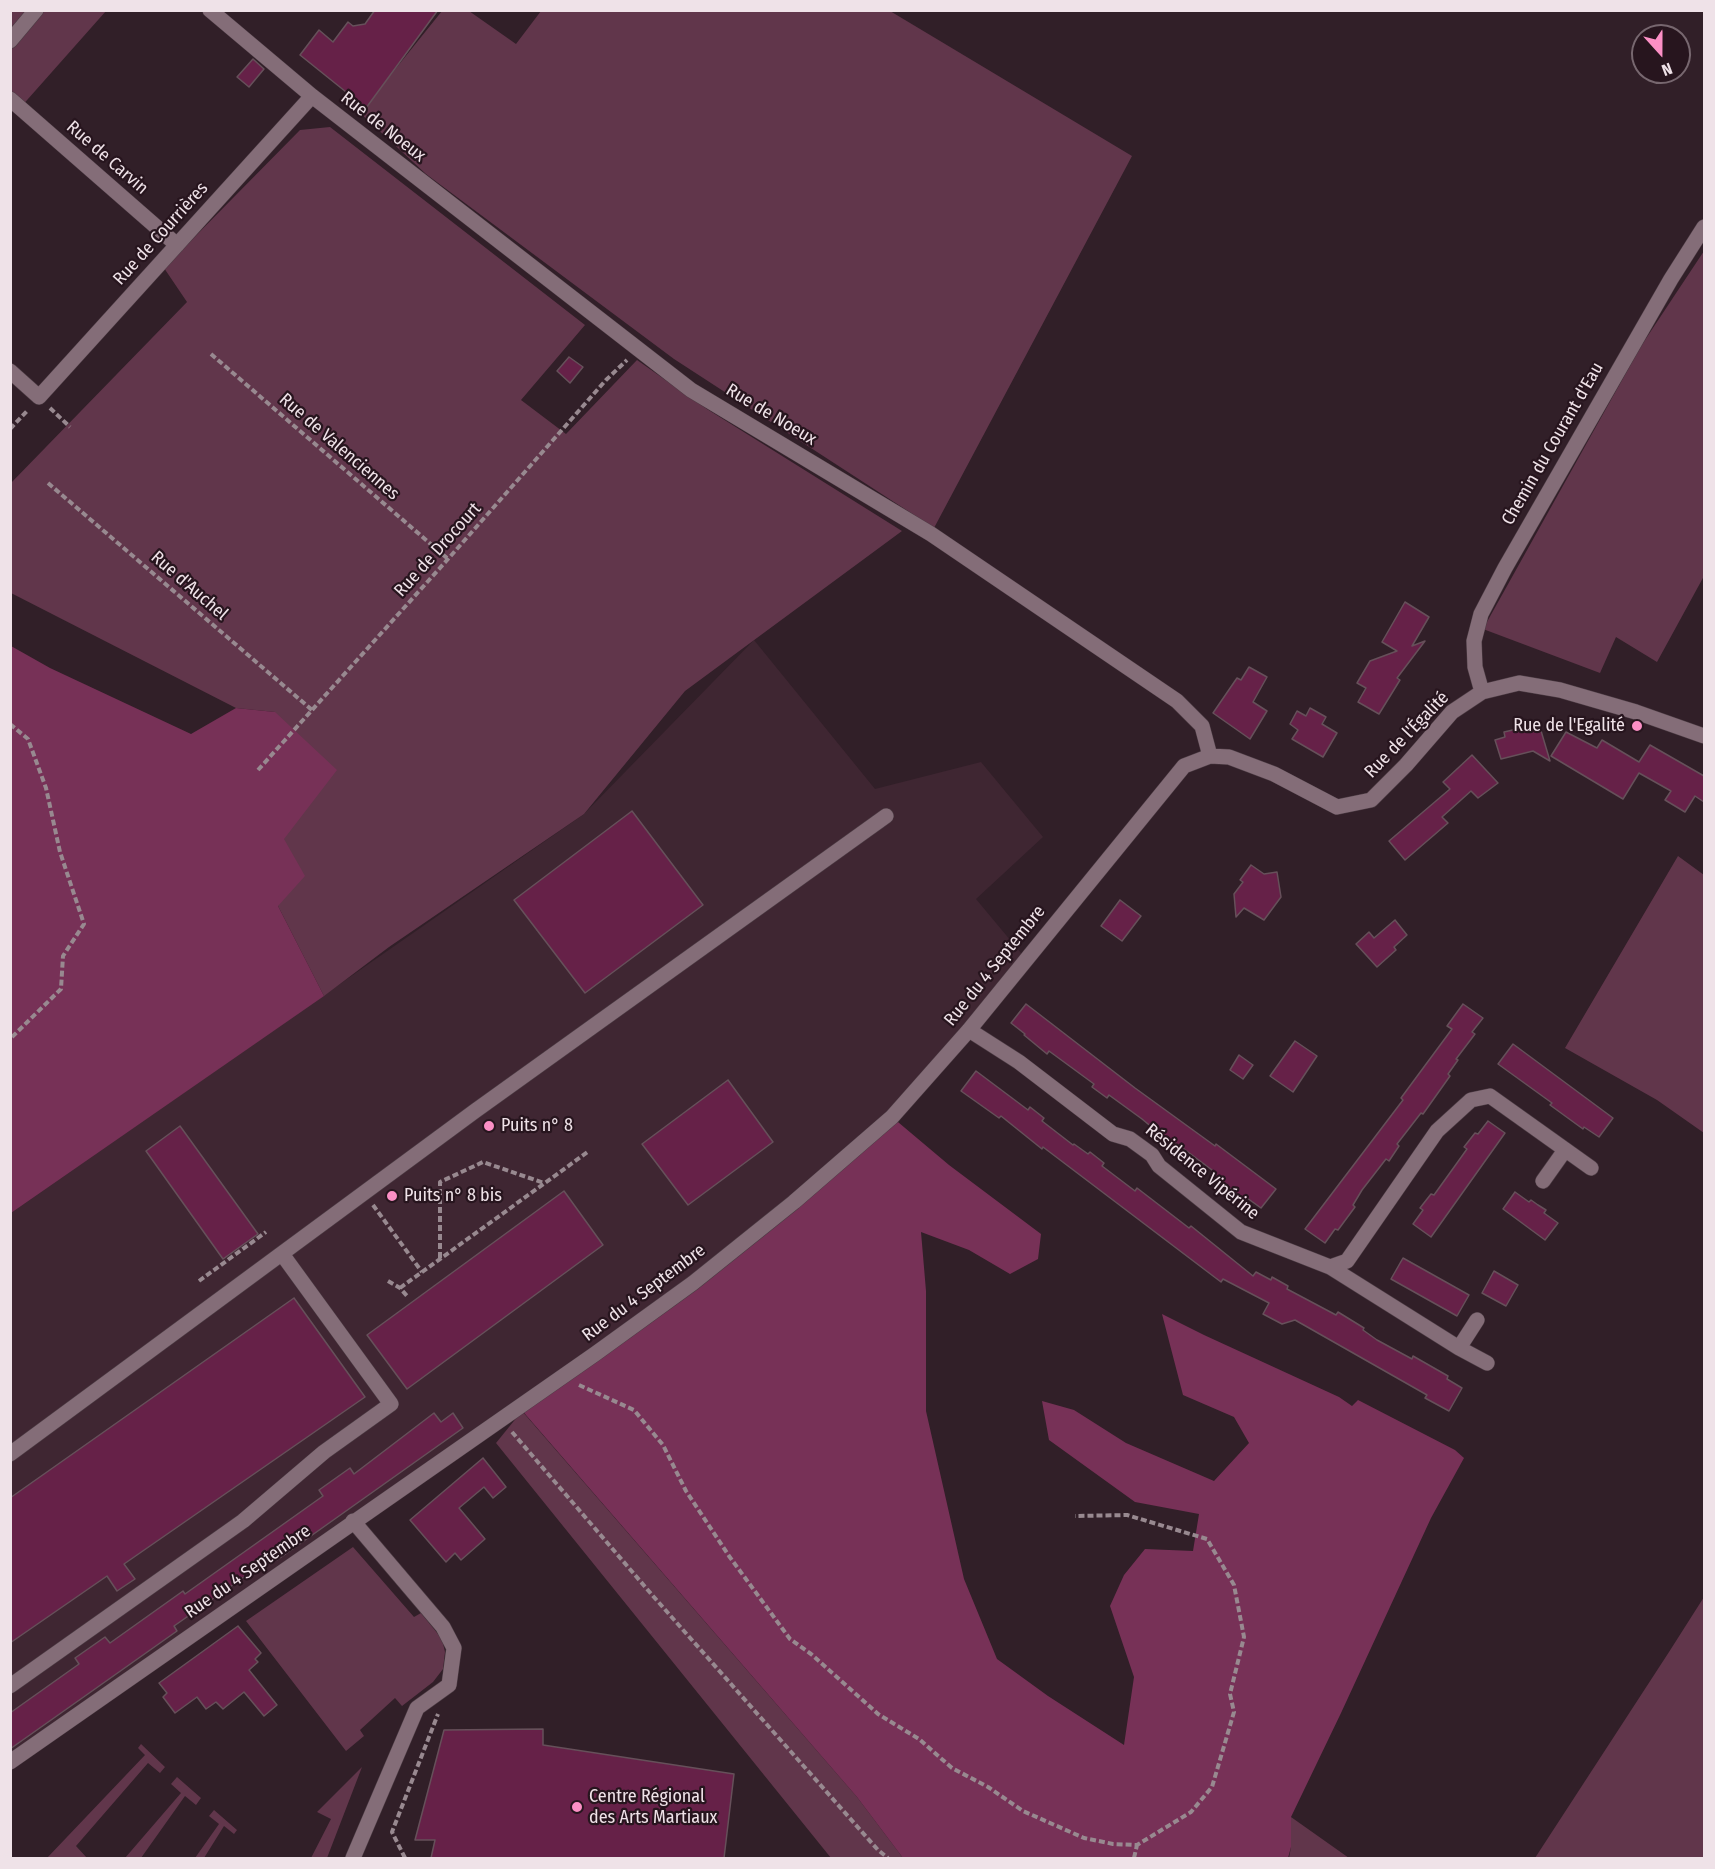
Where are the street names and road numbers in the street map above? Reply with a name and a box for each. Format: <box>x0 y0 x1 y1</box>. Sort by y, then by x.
street label: Rue de Noeux <box>336 87 430 167</box>
street label: Rue de Carvin <box>62 117 152 199</box>
street label: Rue de Courrières <box>109 178 213 290</box>
street label: Chemin du Courant d'Eau <box>1498 359 1608 529</box>
street label: Rue de Noeux <box>722 380 820 450</box>
street label: Rue de Valenciennes <box>275 389 403 505</box>
street label: Rue de Drocourt <box>390 498 486 602</box>
street label: Rue d'Auchel <box>146 547 232 625</box>
street label: Rue de l'Égalité <box>1360 687 1454 783</box>
street label: Rue du 4 Septembre <box>940 901 1050 1031</box>
street label: Résidence Vipérine <box>1141 1119 1263 1225</box>
street label: Rue du 4 Septembre <box>578 1240 710 1346</box>
street label: Rue du 4 Septembre <box>181 1521 315 1623</box>

